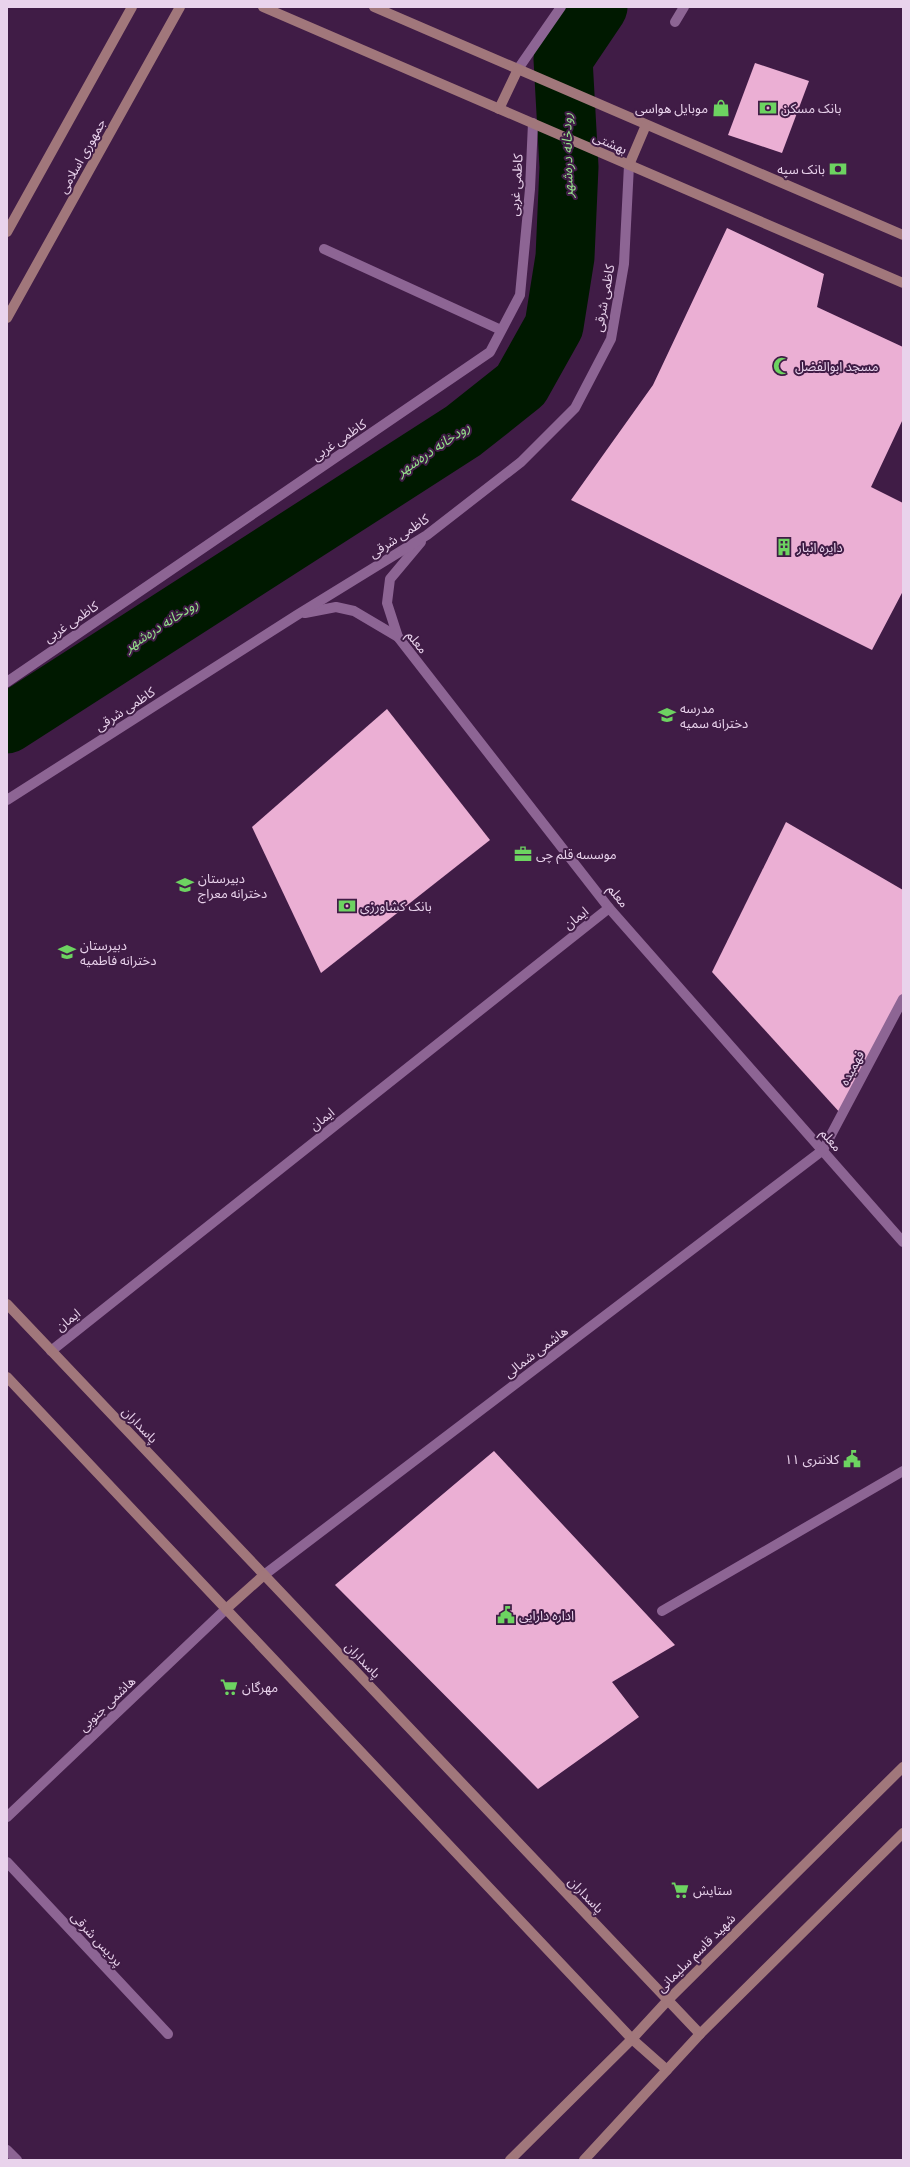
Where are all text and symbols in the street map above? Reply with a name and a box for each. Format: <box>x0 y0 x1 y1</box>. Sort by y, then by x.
shop icon: موبایل هواسی <box>711 98 731 118</box>
bank icon: بانک مسکن <box>758 98 778 118</box>
place label: موبایل هواسی <box>635 100 708 117</box>
place label: بانک مسکن <box>781 100 841 117</box>
water label: رودخانه دره‌شهر <box>557 112 577 199</box>
street label: جمهوری اسلامی <box>54 115 110 196</box>
street label: بهشتی <box>590 128 630 158</box>
street label: کاظمی غربی <box>505 153 527 217</box>
bank icon: بانک سپه <box>828 159 848 179</box>
place label: بانک سپه <box>777 161 825 179</box>
street label: کاظمی شرقی <box>590 262 618 333</box>
mosque icon: مسجد ابوالفضل <box>772 356 792 376</box>
place label: مسجد ابوالفضل <box>795 358 879 375</box>
street label: کاظمی غربی <box>308 415 370 464</box>
water label: رودخانه دره‌شهر <box>392 418 473 481</box>
street label: کاظمی شرقی <box>366 510 433 562</box>
building icon: دایره انبار <box>774 537 794 557</box>
place label: دایره انبار <box>796 539 843 556</box>
water label: رودخانه دره‌شهر <box>120 594 201 656</box>
street label: کاظمی غربی <box>40 597 102 646</box>
street label: معلم <box>401 627 432 658</box>
street label: کاظمی شرقی <box>92 683 159 735</box>
place label: مدرسه دخترانه سمیه <box>680 700 748 732</box>
school or university icon: مدرسه دخترانه سمیه <box>657 705 677 725</box>
office icon: موسسه قلم چی <box>513 844 533 864</box>
place label: موسسه قلم چی <box>536 846 617 865</box>
place label: دبیرستان دخترانه معراج <box>198 870 267 904</box>
school or university icon: دبیرستان دخترانه معراج <box>175 875 195 895</box>
street label: معلم <box>602 881 633 912</box>
bank icon: بانک کشاورزی <box>337 896 357 916</box>
place label: بانک کشاورزی <box>360 898 432 915</box>
street label: ایمان <box>560 903 592 933</box>
place label: دبیرستان دخترانه فاطمیه <box>80 937 156 969</box>
school or university icon: دبیرستان دخترانه فاطمیه <box>57 942 77 962</box>
street label: فهمیده <box>836 1048 868 1088</box>
street label: ایمان <box>306 1104 338 1134</box>
street label: معلم <box>815 1125 846 1156</box>
street label: ایمان <box>52 1305 84 1335</box>
street label: هاشمی شمالی <box>501 1322 571 1382</box>
street label: پاسداران <box>118 1403 162 1448</box>
public building icon: کلانتری ۱۱ <box>842 1449 862 1469</box>
place label: کلانتری ۱۱ <box>785 1451 840 1468</box>
public building icon: اداره دارایی <box>496 1605 516 1625</box>
place label: اداره دارایی <box>519 1607 574 1624</box>
street label: پاسداران <box>341 1638 385 1683</box>
street label: هاشمی جنوبی <box>75 1673 139 1735</box>
supermarket icon: مهرگان <box>219 1677 239 1697</box>
place label: مهرگان <box>242 1679 278 1696</box>
street label: پاسداران <box>564 1873 608 1918</box>
supermarket icon: ستایش <box>670 1880 690 1900</box>
place label: ستایش <box>693 1882 732 1899</box>
street label: پردیس شرقی <box>67 1908 127 1971</box>
street label: شهید قاسم سلیمانی <box>653 1910 741 1998</box>

